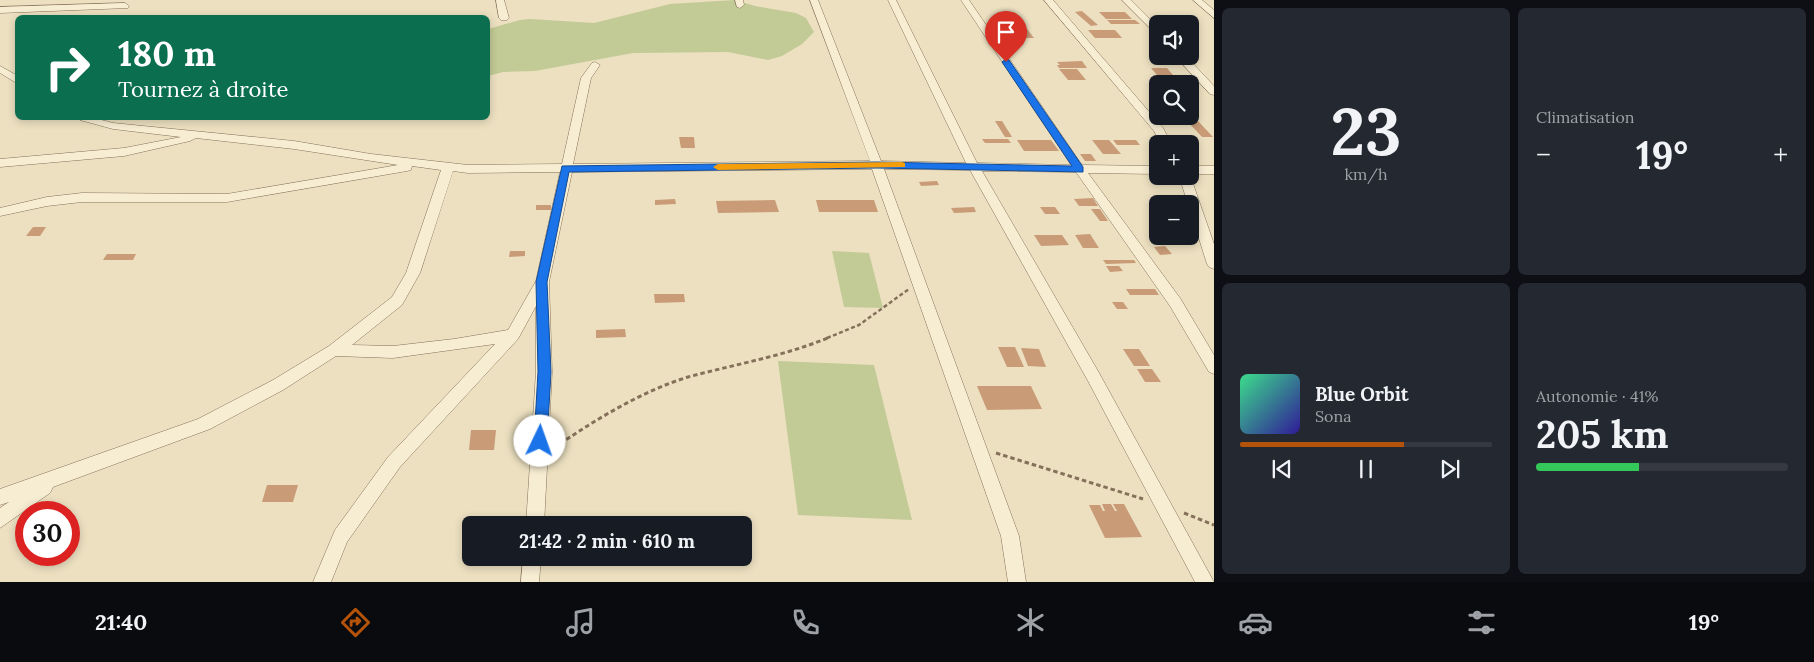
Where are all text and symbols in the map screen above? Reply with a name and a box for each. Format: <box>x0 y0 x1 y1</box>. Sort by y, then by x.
pin <box>985 11 1027 62</box>
map controls <box>1149 15 1199 245</box>
button: sound <box>1149 15 1199 65</box>
icon: arrive <box>992 18 1020 46</box>
text: 180 m <box>118 31 216 76</box>
icon: right <box>35 35 100 100</box>
text: Tournez à droite <box>118 75 288 103</box>
button: search <box>1149 75 1199 125</box>
text: 23 <box>1330 90 1402 173</box>
text: Climatisation <box>1536 107 1634 127</box>
text: 19° <box>1636 131 1688 179</box>
button: + <box>1149 135 1199 185</box>
text: − <box>1536 137 1551 173</box>
text: + <box>1773 137 1788 173</box>
text: km/h <box>1344 164 1388 184</box>
button: − <box>1149 195 1199 245</box>
text: Blue Orbit <box>1315 382 1409 406</box>
text: Autonomie · 41% <box>1536 386 1659 406</box>
text: Sona <box>1315 406 1351 426</box>
text: 205 km <box>1536 410 1668 458</box>
position arrow <box>513 414 565 466</box>
icon: previous <box>1268 455 1296 483</box>
icon: pause <box>1352 455 1380 483</box>
icon: next <box>1436 455 1464 483</box>
speed limit sign: 30 <box>15 501 80 566</box>
text: 21:42 · 2 min · 610 m <box>519 529 695 553</box>
icon: directions <box>338 605 373 640</box>
icon: music <box>563 605 598 640</box>
icon: phone <box>788 605 823 640</box>
icon: climate <box>1013 605 1048 640</box>
icon: car <box>1238 605 1273 640</box>
icon: filters <box>1464 605 1499 640</box>
text: 21:40 <box>95 608 147 636</box>
text: 19° <box>1689 608 1719 636</box>

